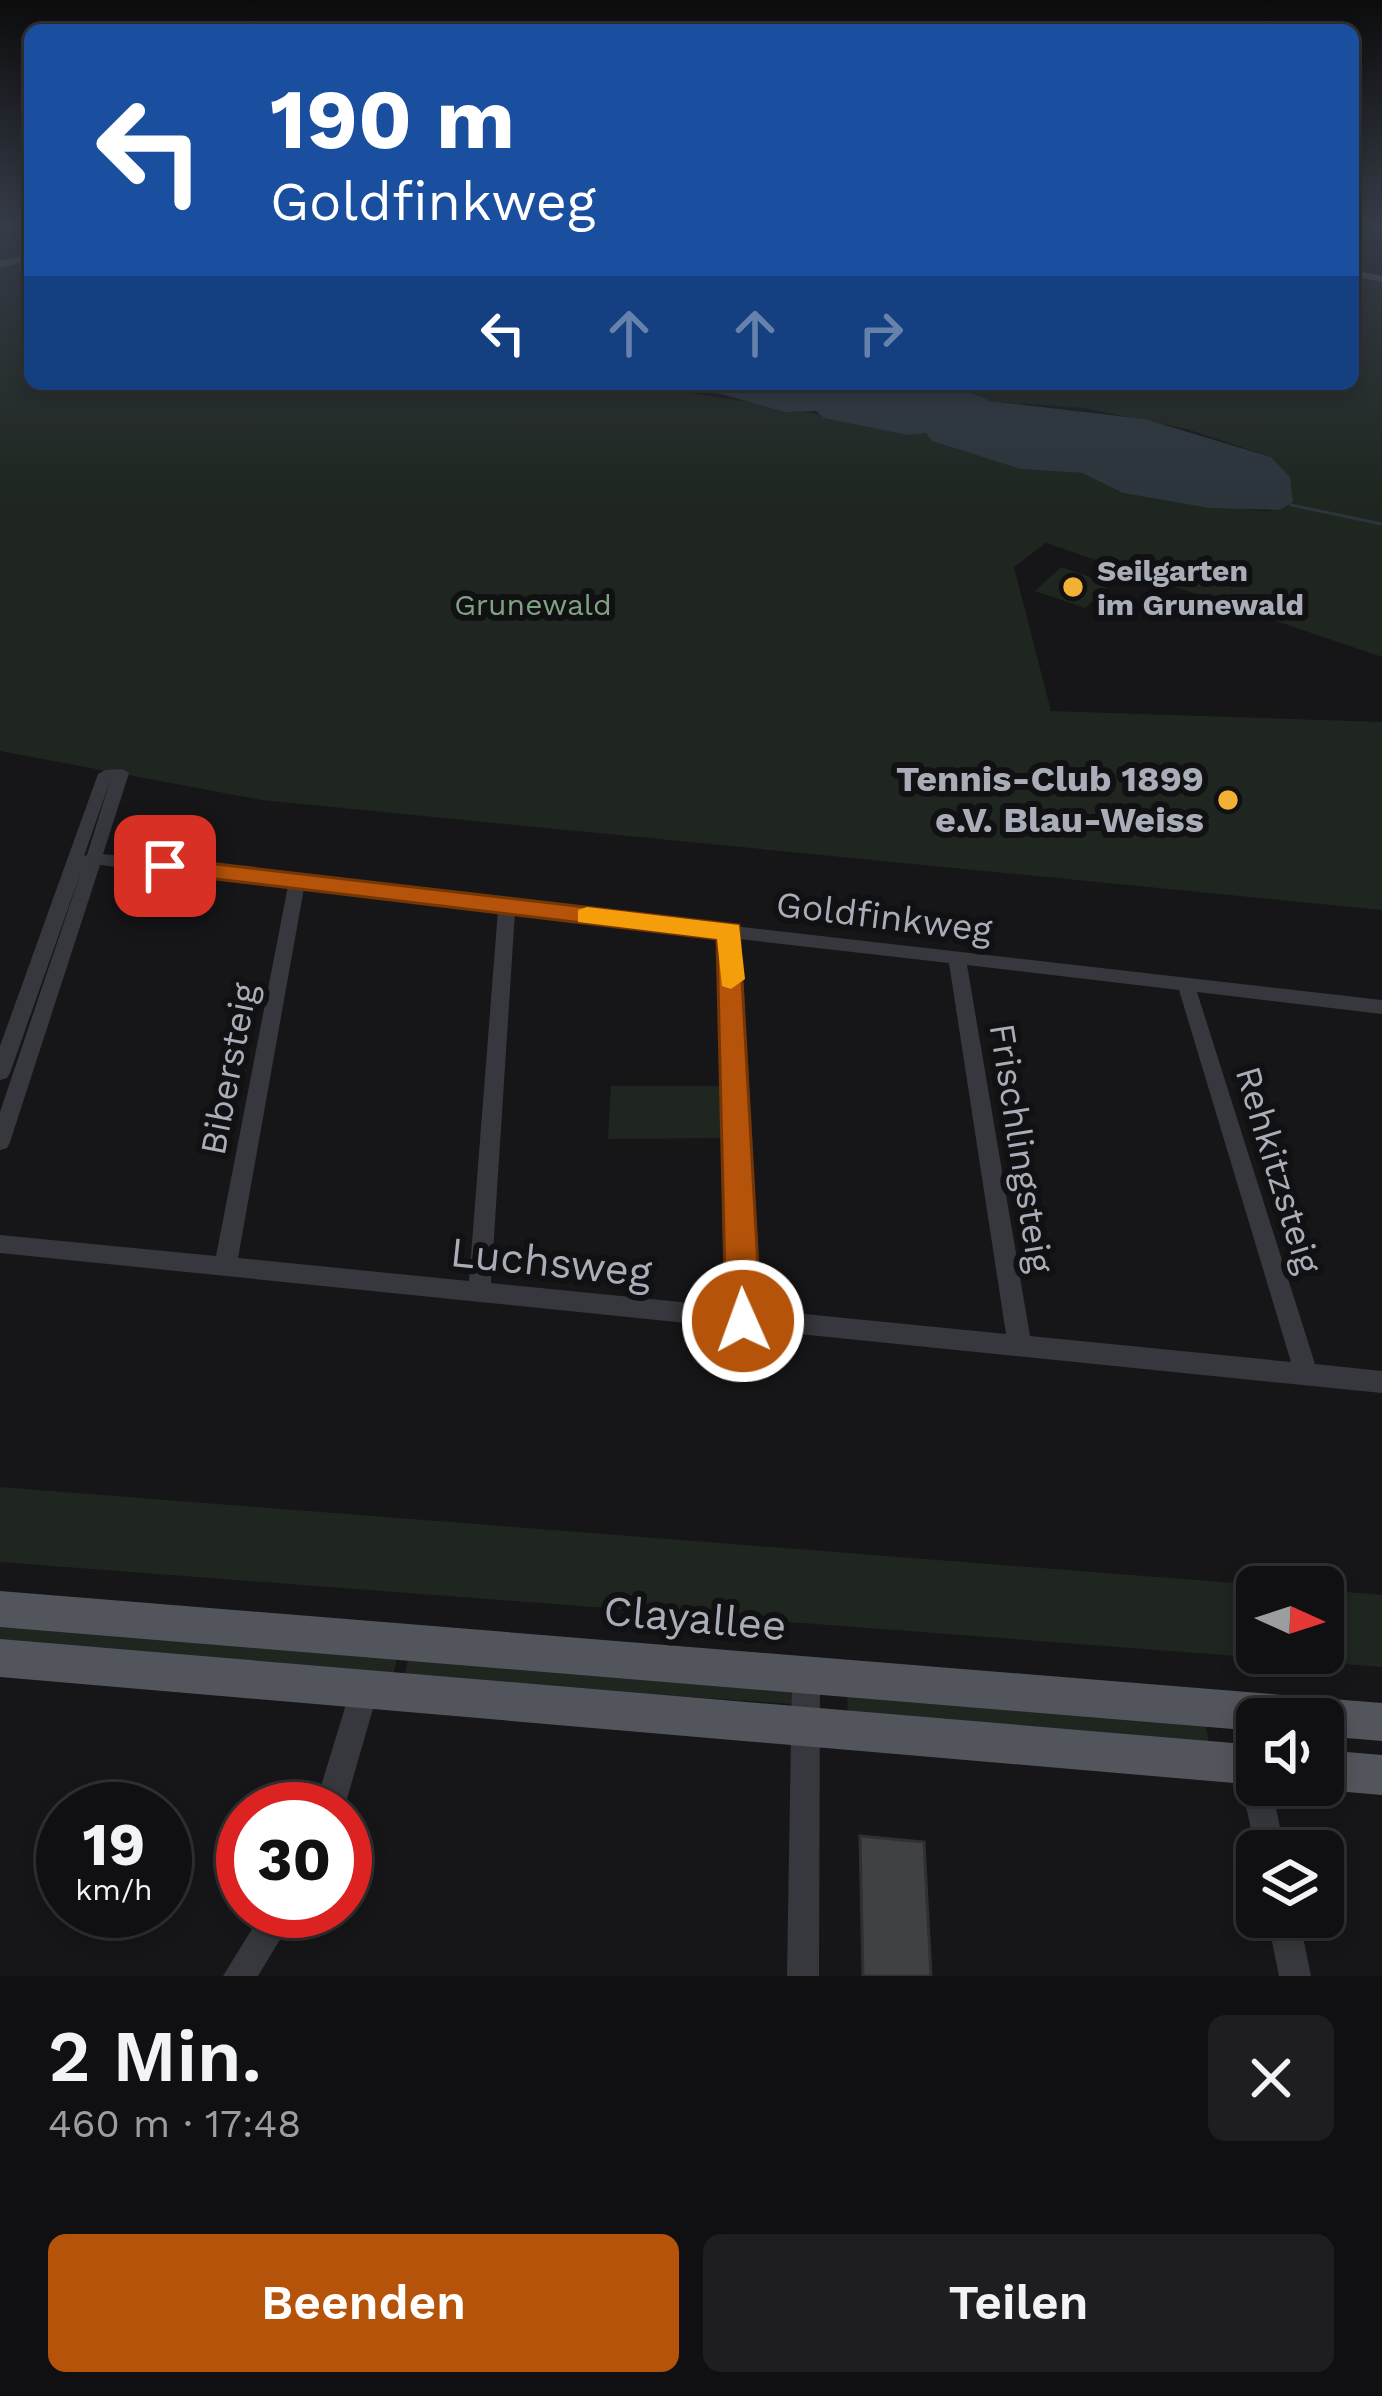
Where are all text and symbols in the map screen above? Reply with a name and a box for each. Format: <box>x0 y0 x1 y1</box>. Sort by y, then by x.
text: 190 m <box>270 70 515 168</box>
icon: left <box>72 72 228 228</box>
text: Goldfinkweg <box>270 170 596 233</box>
icon: left <box>470 300 536 366</box>
icon: ahead <box>596 300 662 366</box>
icon: ahead <box>722 300 788 366</box>
icon: right <box>848 300 914 366</box>
place label: Seilgarten im Grunewald <box>1097 553 1304 622</box>
marker: Seilgarten im Grunewald <box>1060 574 1086 600</box>
park label: Grunewald <box>454 587 612 622</box>
place label: Tennis-Club 1899 e.V. Blau-Weiss <box>896 758 1204 841</box>
marker: Tennis-Club 1899 e.V. Blau-Weiss <box>1215 787 1241 813</box>
pin <box>114 815 216 917</box>
icon: arrive <box>132 833 198 899</box>
street label: Goldfinkweg <box>774 883 995 951</box>
street label: Bibersteig <box>192 979 266 1158</box>
street label: Frischlingsteig <box>981 1020 1062 1276</box>
street label: Rehkitzsteig <box>1227 1061 1330 1279</box>
street label: Luchsweg <box>448 1227 655 1297</box>
position arrow <box>680 1258 806 1384</box>
north arrow <box>1236 1566 1344 1674</box>
map controls <box>1236 1566 1344 1938</box>
street label: Clayallee <box>602 1586 788 1650</box>
button: sound <box>1236 1698 1344 1806</box>
speed limit sign: 30 <box>216 1782 372 1938</box>
text: 19 <box>83 1809 145 1880</box>
button: layers <box>1236 1830 1344 1938</box>
text: km/h <box>75 1872 153 1907</box>
text: 2 Min. <box>48 2014 262 2098</box>
button: close <box>1208 2015 1334 2141</box>
text: 460 m · 17:48 <box>48 2101 301 2146</box>
button: Beenden <box>48 2234 679 2372</box>
button: Teilen <box>703 2234 1334 2372</box>

